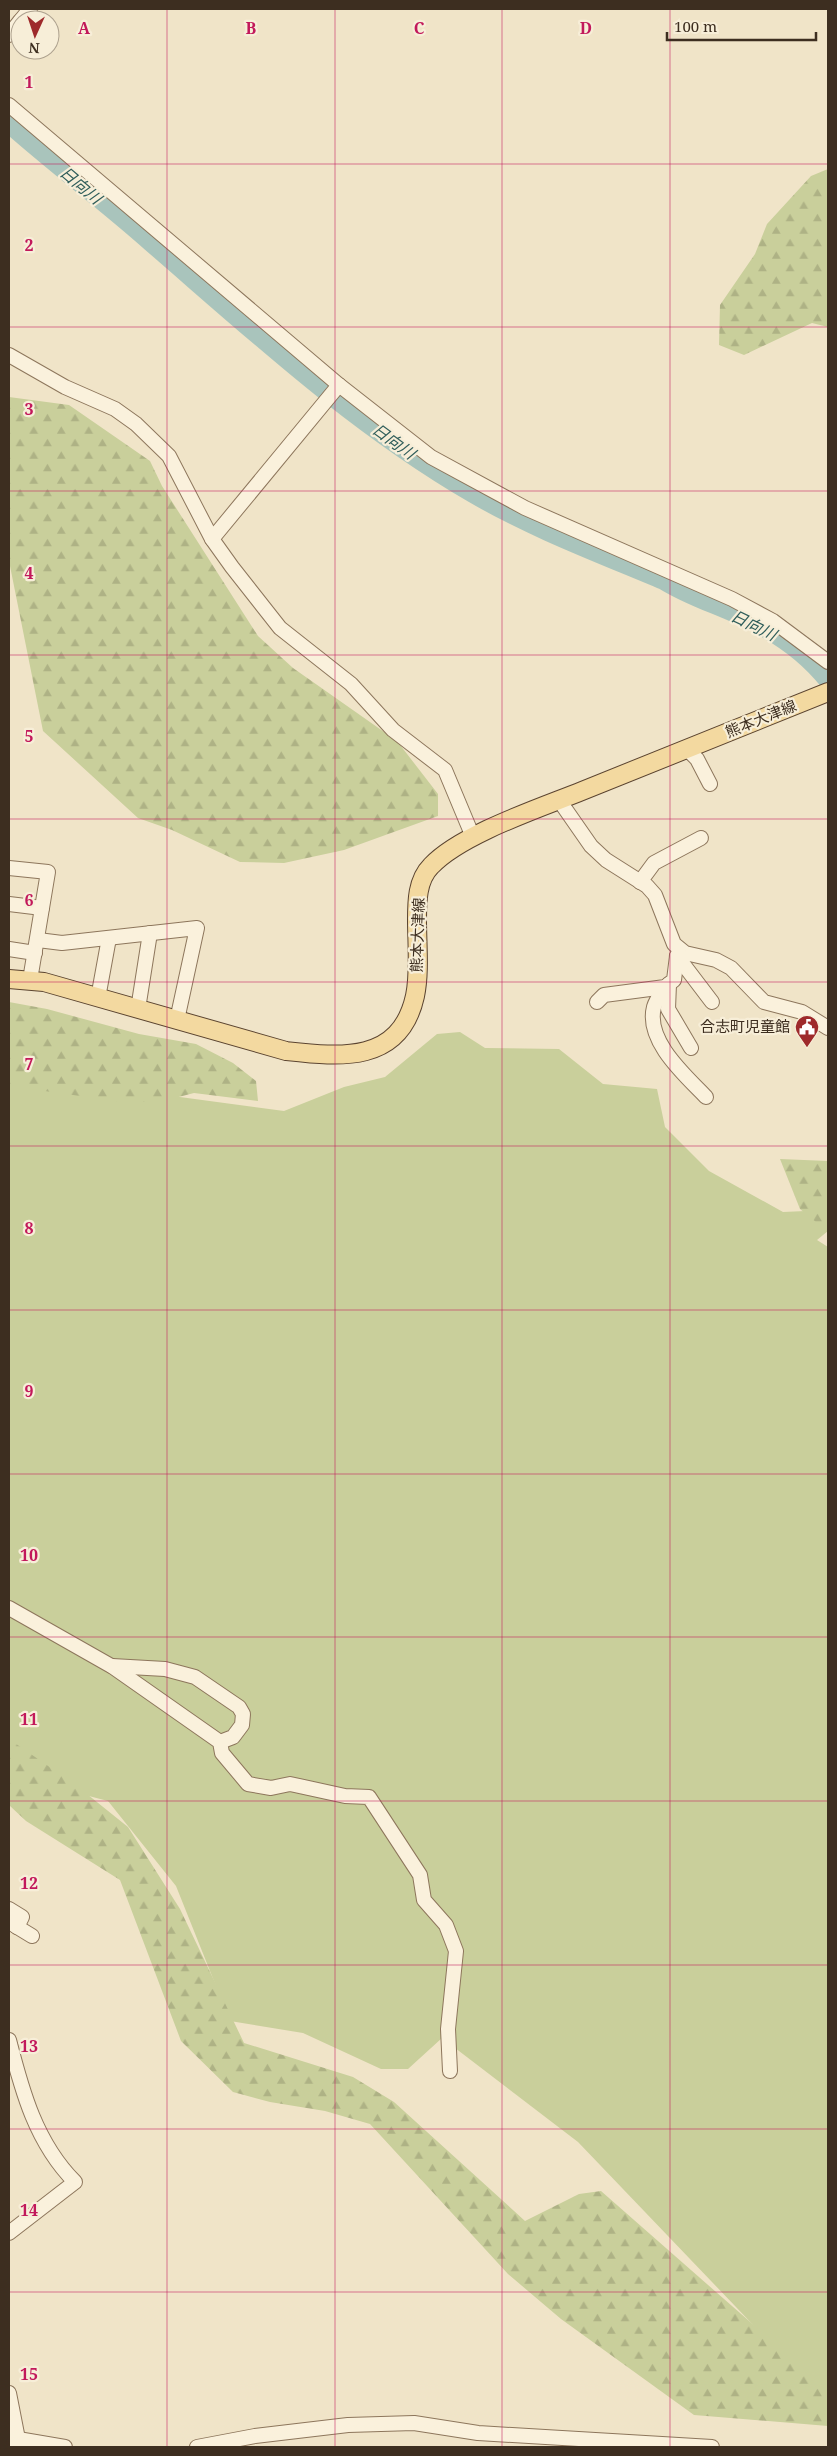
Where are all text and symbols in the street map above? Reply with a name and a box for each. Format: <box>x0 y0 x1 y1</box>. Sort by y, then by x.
north arrow <box>10 10 60 60</box>
scale bar <box>667 10 816 42</box>
text: 100 m <box>674 16 717 36</box>
text: A <box>78 17 91 39</box>
text: B <box>246 17 257 39</box>
text: C <box>414 17 425 39</box>
text: D <box>580 17 592 39</box>
text: N <box>28 39 40 58</box>
text: 1 <box>24 71 34 93</box>
water label: 日向川 <box>56 161 108 210</box>
text: 2 <box>24 234 34 256</box>
text: 3 <box>24 398 34 420</box>
water label: 日向川 <box>368 418 421 465</box>
text: 4 <box>24 562 34 584</box>
water label: 日向川 <box>728 605 782 646</box>
street label: 熊本大津線 <box>722 695 799 741</box>
text: 5 <box>24 725 34 747</box>
text: 6 <box>24 889 34 911</box>
street label: 熊本大津線 <box>406 897 428 973</box>
public building icon: 合志町児童館 <box>794 1014 820 1048</box>
place label: 合志町児童館 <box>700 1016 790 1036</box>
text: 7 <box>24 1053 34 1075</box>
text: 8 <box>24 1217 34 1239</box>
text: 9 <box>24 1380 34 1402</box>
text: 10 <box>20 1544 38 1566</box>
text: 11 <box>20 1708 38 1730</box>
text: 12 <box>20 1872 38 1894</box>
text: 13 <box>20 2035 38 2057</box>
text: 14 <box>20 2199 38 2221</box>
text: 15 <box>20 2363 38 2385</box>

